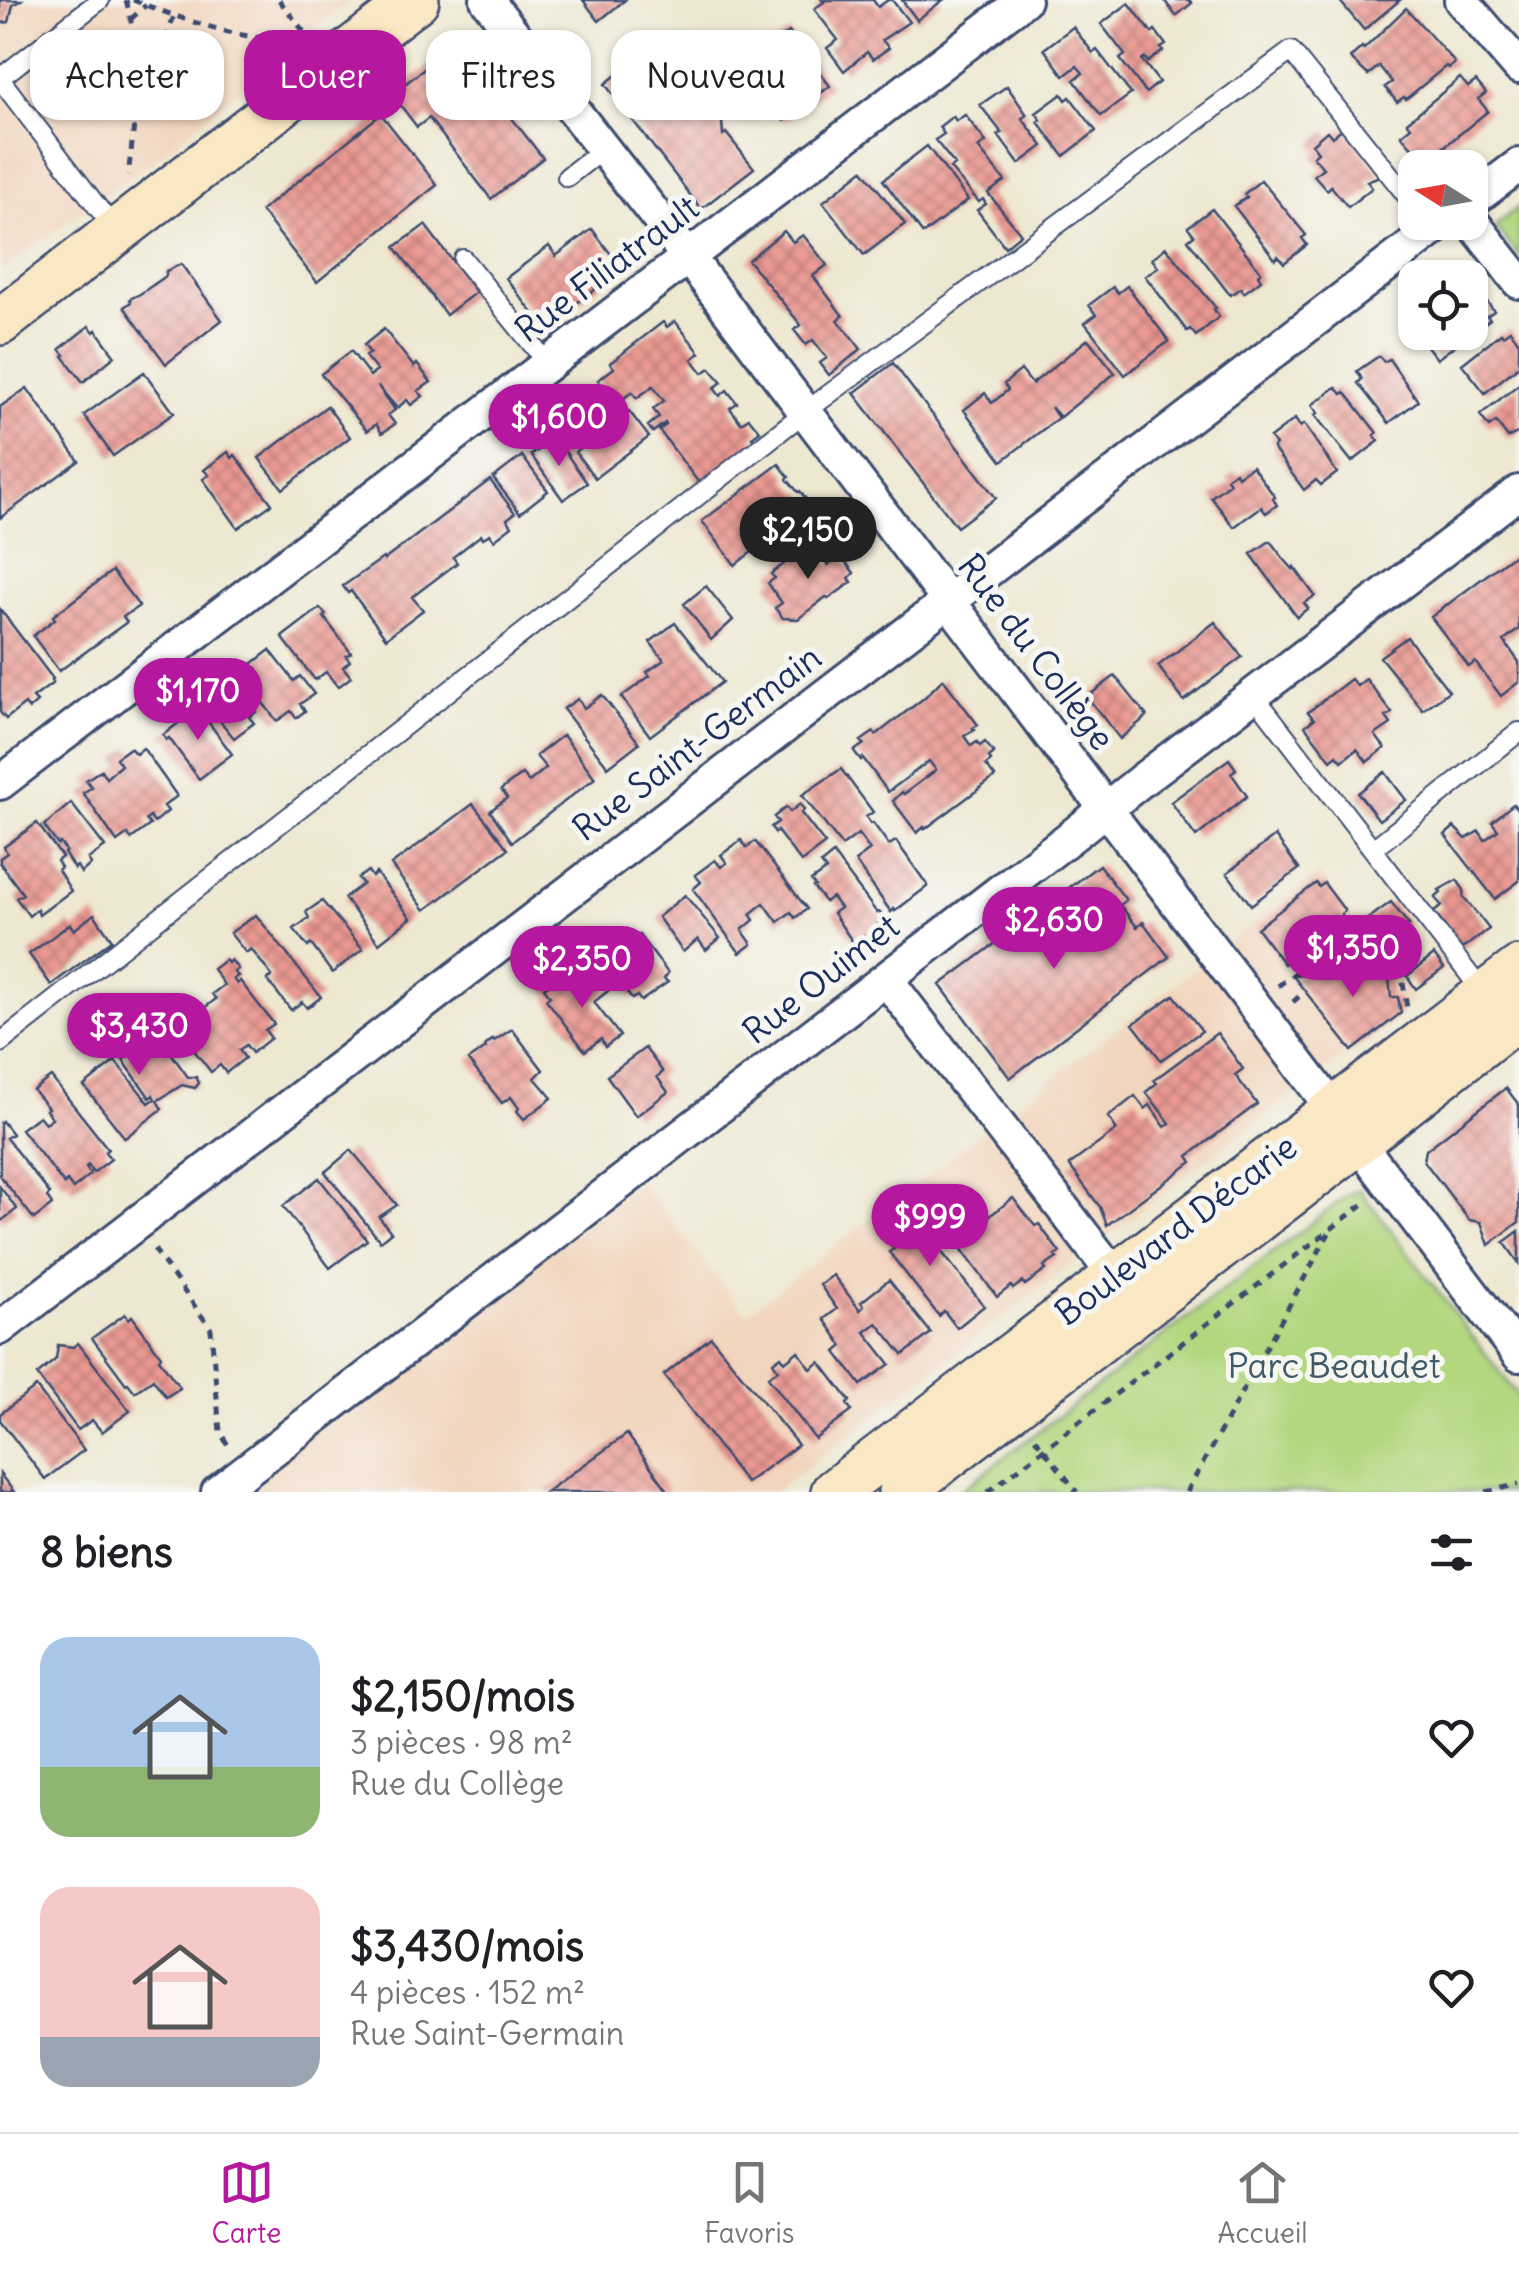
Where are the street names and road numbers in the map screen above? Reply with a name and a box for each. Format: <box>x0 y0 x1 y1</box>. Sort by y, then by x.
street label: Rue Filiatrault <box>506 185 707 351</box>
street label: Rue du Collège <box>949 545 1125 758</box>
street label: Rue Saint-Germain <box>563 634 829 850</box>
street label: Rue Ouimet <box>733 903 907 1053</box>
street label: Boulevard Décarie <box>1046 1124 1305 1334</box>

